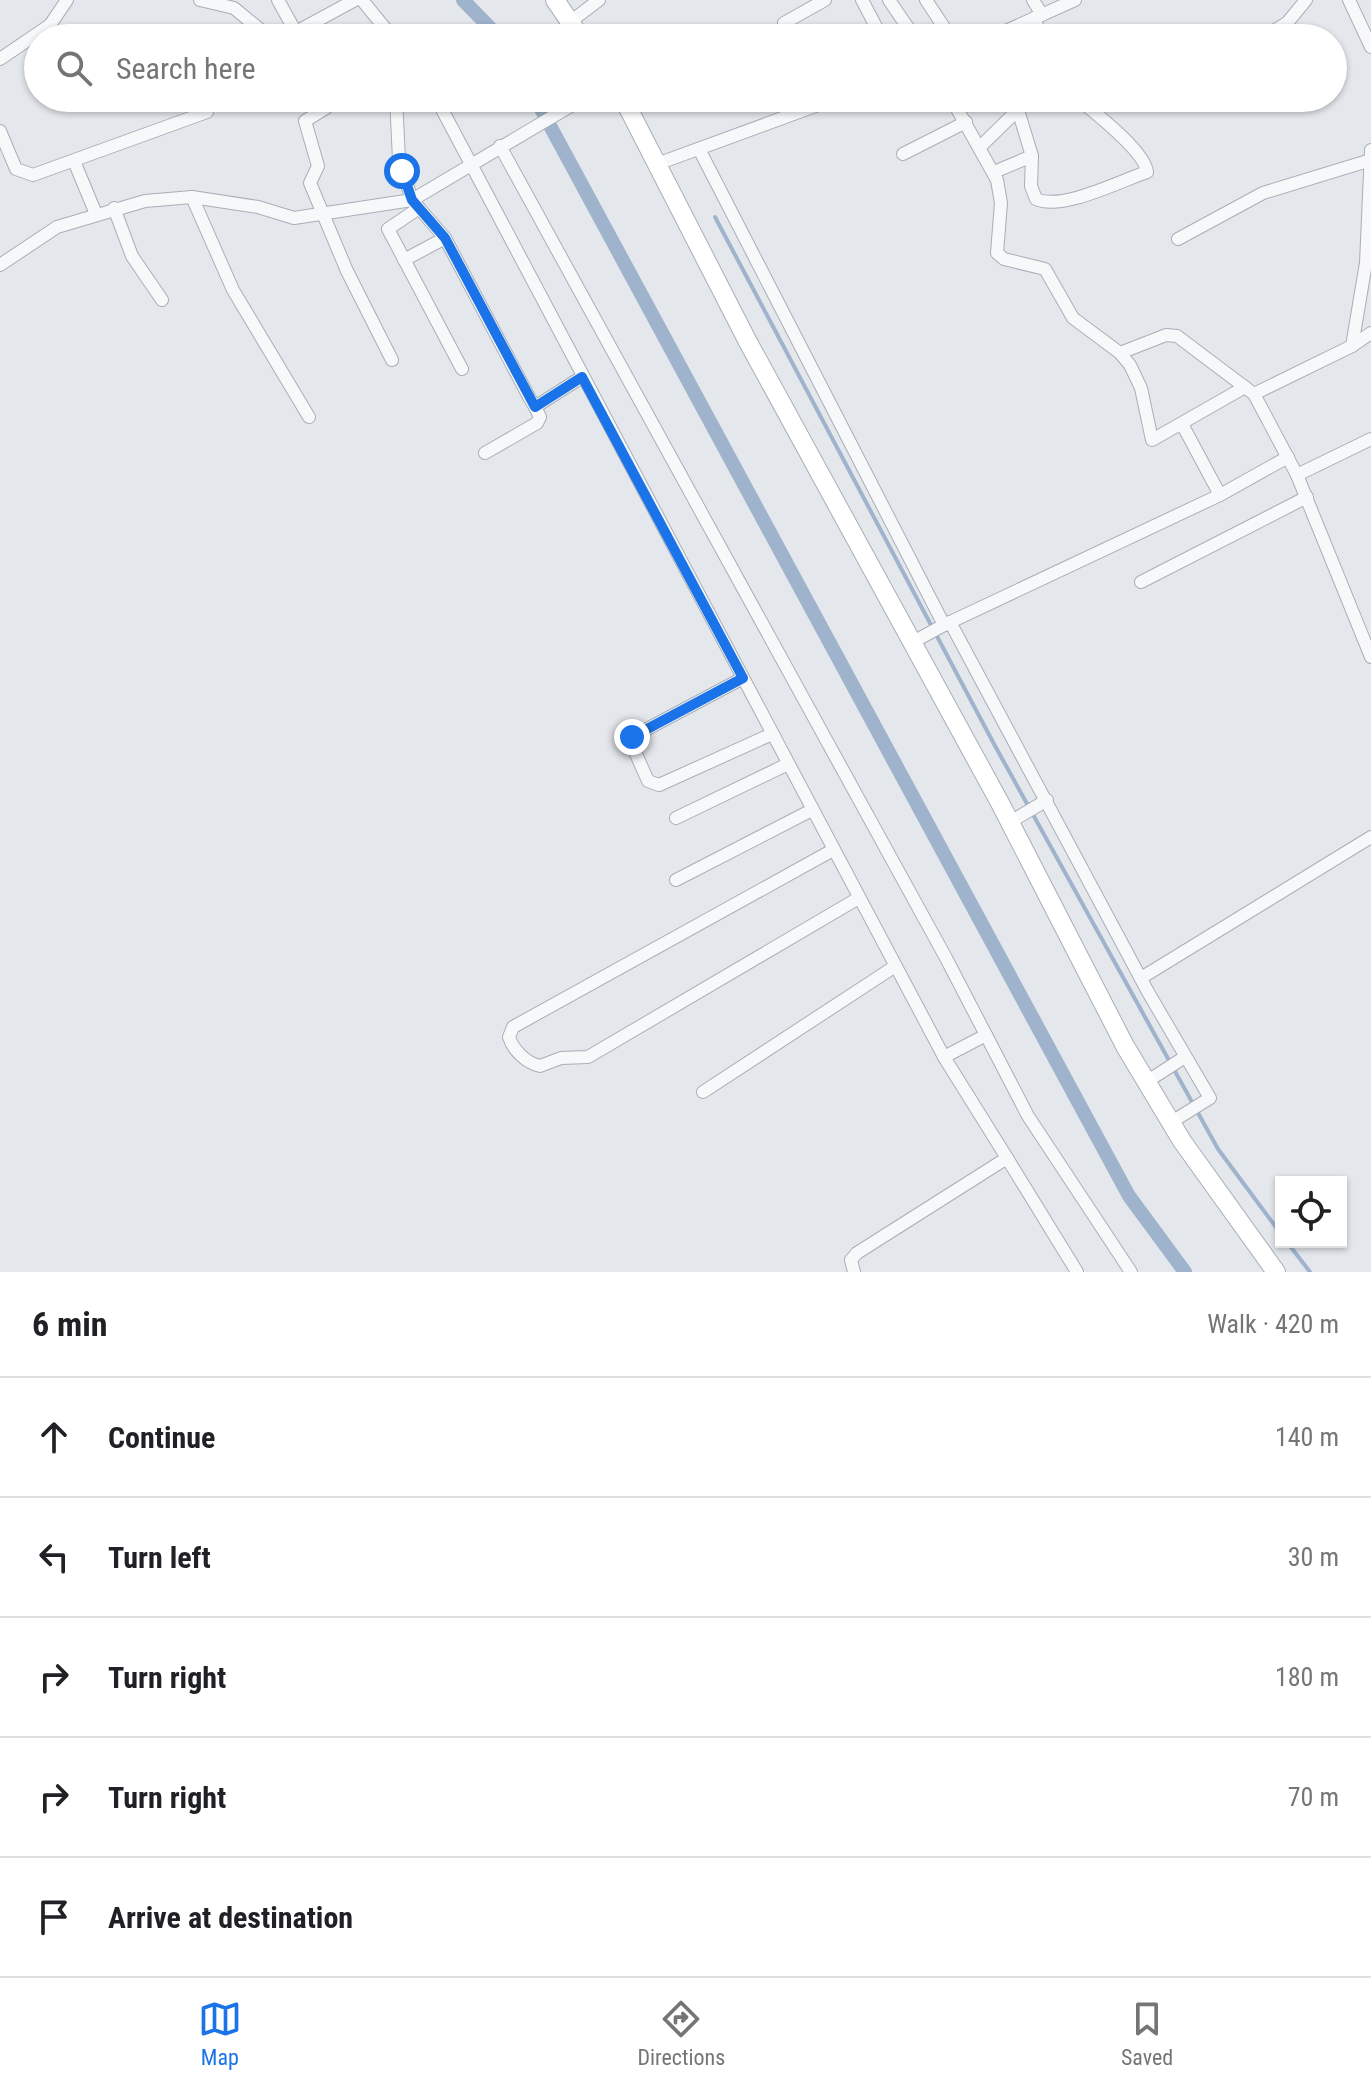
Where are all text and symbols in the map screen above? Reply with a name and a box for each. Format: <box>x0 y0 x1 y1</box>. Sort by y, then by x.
search box <box>24 24 1347 112</box>
icon: search <box>52 46 96 90</box>
text: Search here <box>116 51 256 86</box>
route start <box>384 153 420 189</box>
route end <box>614 719 650 755</box>
map controls <box>1275 1176 1347 1248</box>
button: locate <box>1275 1176 1347 1248</box>
text: 6 min <box>32 1304 108 1344</box>
text: Walk · 420 m <box>1207 1309 1339 1339</box>
icon: ahead <box>32 1415 76 1459</box>
text: Continue <box>108 1420 215 1455</box>
text: 140 m <box>1275 1422 1339 1452</box>
icon: left <box>32 1535 76 1579</box>
text: Turn left <box>108 1540 211 1575</box>
text: 30 m <box>1288 1542 1339 1572</box>
icon: right <box>32 1655 76 1699</box>
text: Turn right <box>108 1660 226 1695</box>
text: 180 m <box>1275 1662 1339 1692</box>
icon: right <box>32 1775 76 1819</box>
text: Turn right <box>108 1780 226 1815</box>
text: 70 m <box>1288 1782 1339 1812</box>
icon: arrive <box>32 1895 76 1939</box>
text: Arrive at destination <box>108 1900 353 1935</box>
tab: Map <box>198 1997 242 2070</box>
tab: Directions <box>637 1997 725 2070</box>
tab: Saved <box>1121 1997 1173 2070</box>

